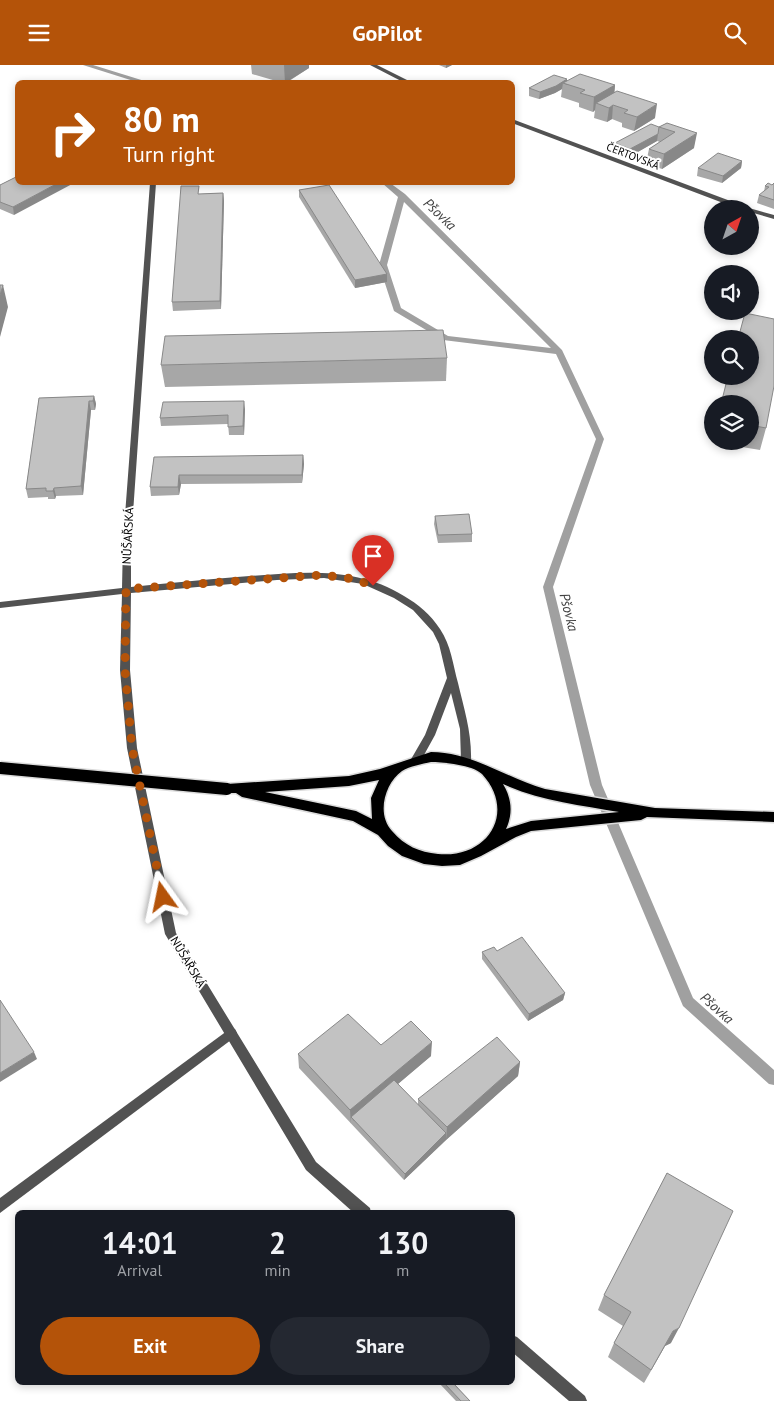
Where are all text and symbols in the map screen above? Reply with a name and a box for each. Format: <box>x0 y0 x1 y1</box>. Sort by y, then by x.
icon: menu <box>25 19 53 47</box>
text: GoPilot <box>352 19 422 47</box>
icon: search <box>721 19 749 47</box>
text: 80 m <box>123 96 200 142</box>
icon: right <box>40 100 105 165</box>
street label: ČERTOVSKÁ <box>604 139 662 173</box>
text: Turn right <box>123 140 215 168</box>
water label: Pšovka <box>420 194 460 234</box>
north arrow <box>704 200 759 255</box>
map controls <box>704 200 759 450</box>
button: sound <box>704 265 759 320</box>
button: search <box>704 330 759 385</box>
button: layers <box>704 395 759 450</box>
street label: NŮŠAŘSKÁ <box>119 507 136 565</box>
pin <box>352 535 394 586</box>
icon: arrive <box>359 542 387 570</box>
water label: Pšovka <box>556 591 582 633</box>
position arrow <box>136 870 188 922</box>
street label: NŮŠAŘSKÁ <box>167 934 209 990</box>
water label: Pšovka <box>697 988 738 1028</box>
text: 14:01 <box>102 1223 178 1262</box>
text: 2 <box>269 1223 286 1262</box>
text: 130 <box>377 1223 428 1262</box>
text: Arrival <box>117 1260 162 1280</box>
text: min <box>265 1260 291 1280</box>
text: m <box>396 1260 409 1280</box>
button: Exit <box>40 1317 260 1375</box>
button: Share <box>270 1317 490 1375</box>

